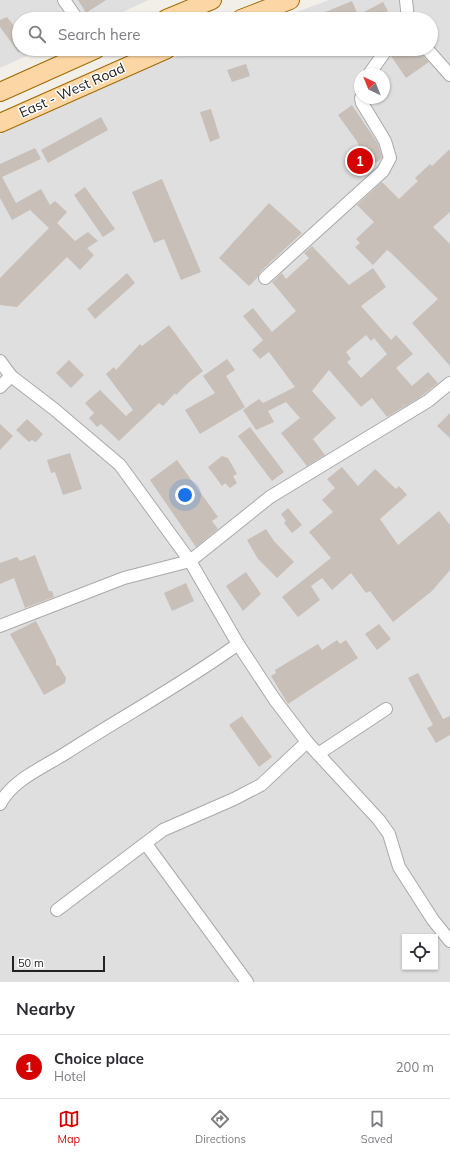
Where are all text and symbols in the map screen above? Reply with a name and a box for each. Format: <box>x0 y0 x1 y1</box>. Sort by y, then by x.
search box <box>12 12 438 56</box>
icon: search <box>26 23 48 45</box>
text: Search here <box>58 25 140 44</box>
street label: East - West Road <box>16 59 128 121</box>
north arrow <box>354 68 390 104</box>
pin: 1 <box>347 146 373 176</box>
your location <box>175 485 195 505</box>
map controls <box>402 934 438 970</box>
button: locate <box>402 934 438 970</box>
scale bar <box>12 954 105 973</box>
text: 50 m <box>18 956 44 970</box>
text: Nearby <box>16 998 75 1019</box>
text: Choice place <box>54 1049 144 1068</box>
text: 1 <box>25 1059 33 1075</box>
text: 200 m <box>396 1059 434 1075</box>
text: Hotel <box>54 1068 86 1084</box>
tab: Map <box>57 1108 80 1146</box>
tab: Directions <box>195 1108 246 1146</box>
tab: Saved <box>361 1108 393 1146</box>

